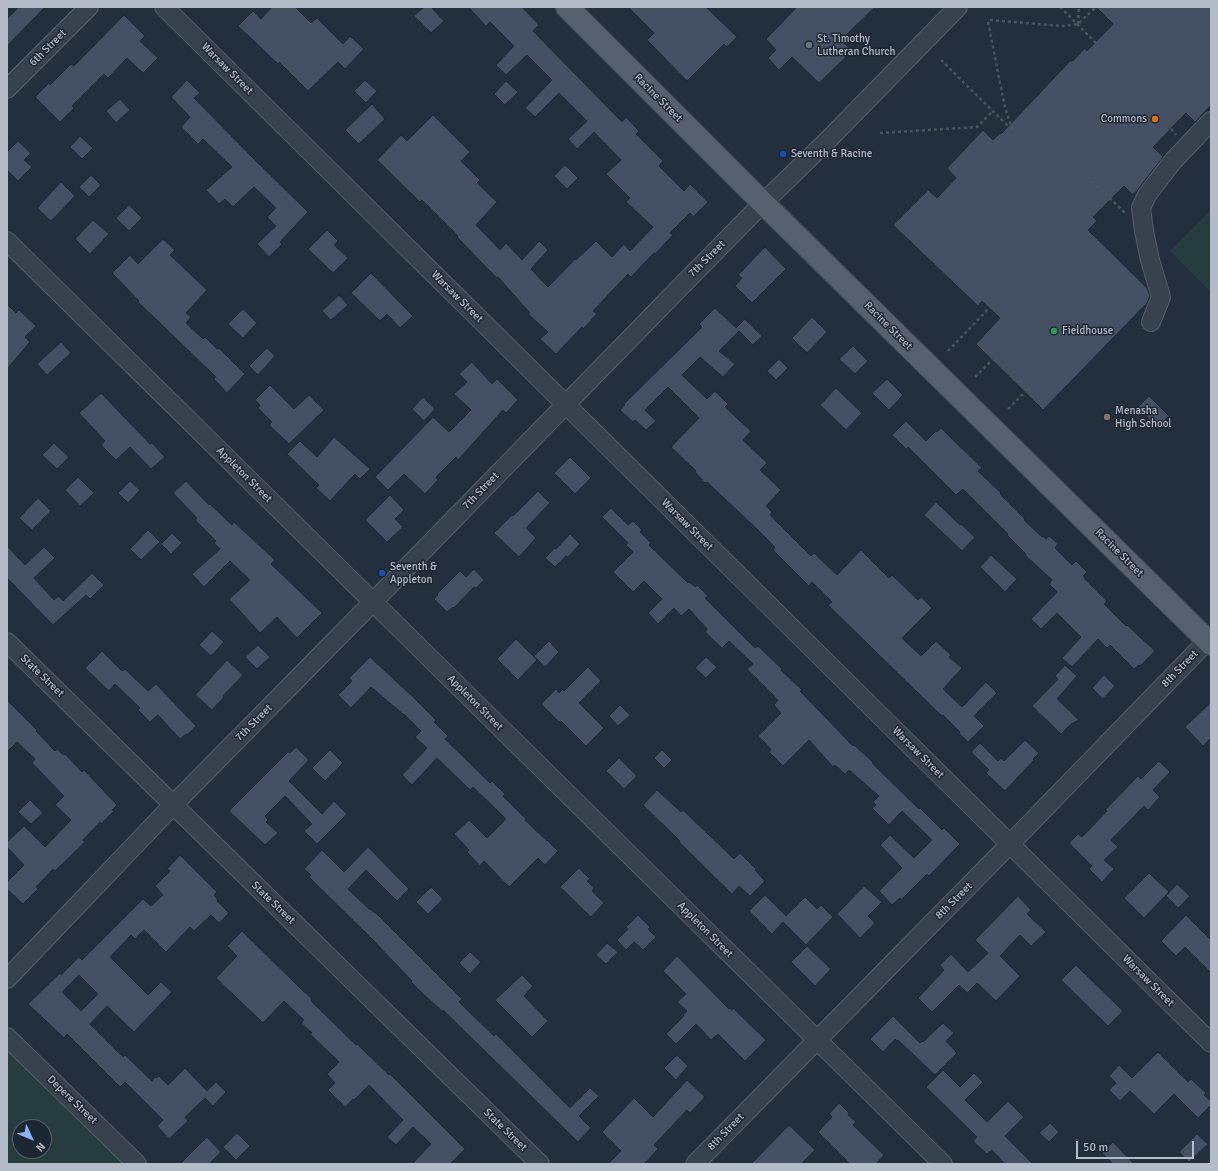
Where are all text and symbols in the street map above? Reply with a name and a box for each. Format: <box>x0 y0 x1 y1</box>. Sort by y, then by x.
street label: 6th Street <box>27 27 69 69</box>
place label: St. Timothy Lutheran Church <box>817 32 895 58</box>
street label: Warsaw Street <box>198 40 256 98</box>
marker: St. Timothy Lutheran Church <box>804 40 814 50</box>
street label: Racine Street <box>631 71 685 125</box>
place label: Commons <box>1101 112 1147 126</box>
marker: Commons <box>1150 114 1160 124</box>
place label: Seventh & Racine <box>791 147 872 161</box>
marker: Seventh & Racine <box>778 149 788 159</box>
street label: 7th Street <box>686 238 728 280</box>
street label: Warsaw Street <box>428 268 486 326</box>
street label: Racine Street <box>861 299 915 353</box>
place label: Fieldhouse <box>1062 324 1113 338</box>
marker: Fieldhouse <box>1049 326 1059 336</box>
place label: Menasha High School <box>1115 404 1172 430</box>
marker: Menasha High School <box>1102 412 1112 422</box>
street label: Appleton Street <box>213 444 275 506</box>
street label: 7th Street <box>460 470 502 512</box>
street label: Warsaw Street <box>658 496 716 554</box>
street label: Racine Street <box>1092 526 1146 580</box>
place label: Seventh & Appleton <box>390 560 437 586</box>
marker: Seventh & Appleton <box>377 568 387 578</box>
street label: 8th Street <box>1159 648 1201 690</box>
street label: State Street <box>17 652 67 700</box>
street label: Appleton Street <box>444 672 506 734</box>
street label: 7th Street <box>233 702 275 744</box>
street label: Warsaw Street <box>889 724 947 782</box>
street label: State Street <box>248 879 298 927</box>
street label: 8th Street <box>933 880 975 922</box>
street label: Appleton Street <box>674 899 736 961</box>
street label: Warsaw Street <box>1119 952 1177 1010</box>
street label: Depere Street <box>44 1073 100 1127</box>
street label: State Street <box>480 1106 530 1154</box>
street label: 8th Street <box>705 1111 747 1153</box>
north arrow <box>12 1119 52 1159</box>
scale bar <box>1078 1133 1196 1159</box>
text: N <box>33 1140 48 1154</box>
text: 50 m <box>1083 1140 1108 1155</box>

